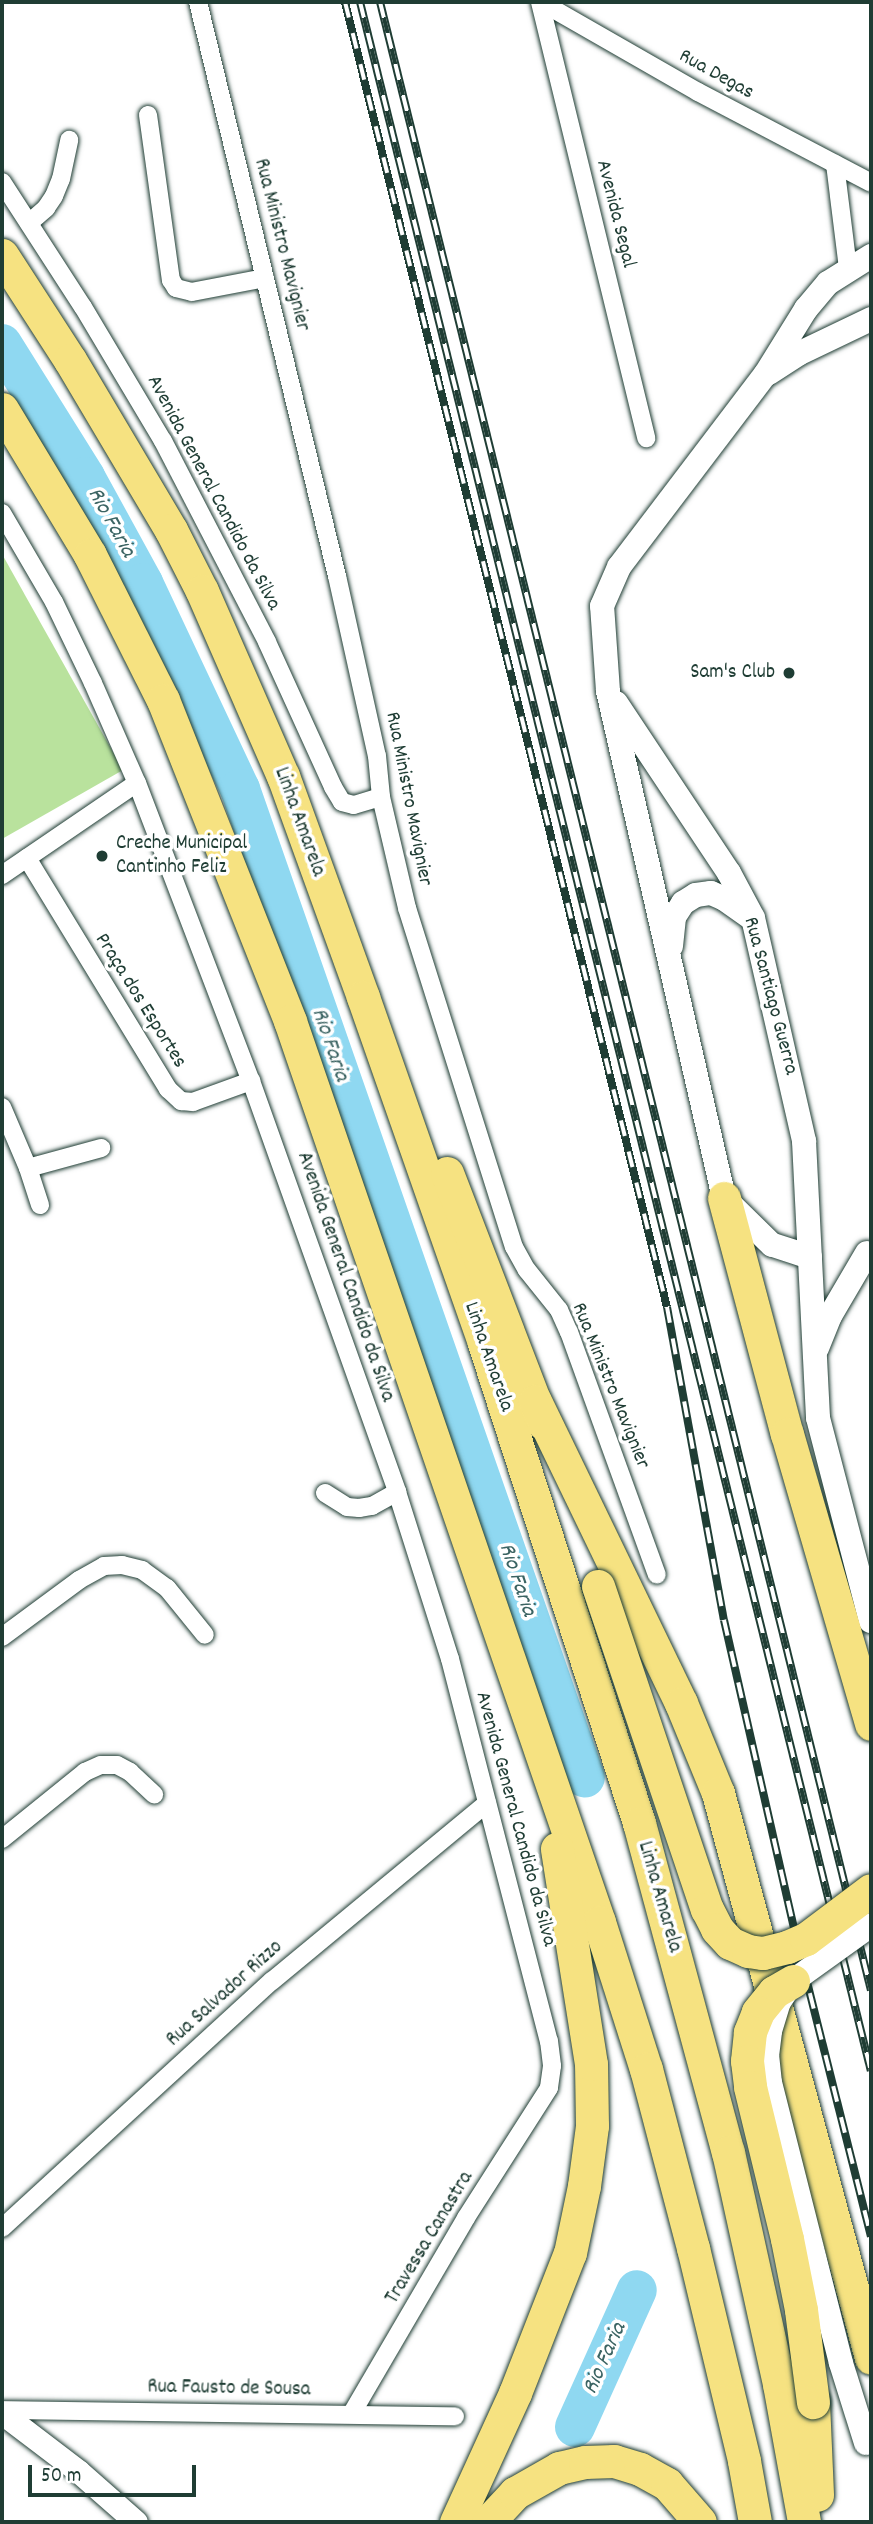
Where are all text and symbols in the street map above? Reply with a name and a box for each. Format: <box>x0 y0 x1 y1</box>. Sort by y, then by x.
street label: Rua Degas <box>674 44 758 106</box>
street label: Rua Ministro Mavignier <box>247 156 315 334</box>
street label: Avenida Segal <box>589 158 641 270</box>
street label: Avenida General Candido da Silva <box>140 371 286 615</box>
water label: Rio Faria <box>80 483 140 563</box>
place label: Sam's Club <box>690 660 775 686</box>
marker: Sam's Club <box>781 665 797 681</box>
street label: Rua Ministro Mavignier <box>379 710 437 888</box>
street label: Linha Amarela <box>268 764 330 880</box>
place label: Creche Municipal Cantinho Feliz <box>116 831 247 881</box>
marker: Creche Municipal Cantinho Feliz <box>94 848 110 864</box>
street label: Rua Santiago Guerra <box>737 915 803 1077</box>
street label: Praça dos Esportes <box>88 929 192 1073</box>
water label: Rio Faria <box>304 1005 354 1085</box>
street label: Avenida General Candido da Silva <box>290 1149 400 1405</box>
street label: Linha Amarela <box>458 1299 518 1415</box>
street label: Rua Ministro Mavignier <box>565 1299 655 1473</box>
water label: Rio Faria <box>491 1540 541 1620</box>
street label: Avenida General Candido da Silva <box>469 1689 561 1949</box>
street label: Linha Amarela <box>631 1839 687 1955</box>
street label: Rua Salvador Rizzo <box>162 1935 288 2053</box>
street label: Travessa Canastra <box>380 2167 480 2309</box>
water label: Rio Faria <box>578 2319 634 2399</box>
street label: Rua Fausto de Sousa <box>147 2375 311 2403</box>
scale bar <box>32 2450 200 2494</box>
text: 50 m <box>41 2462 81 2492</box>

